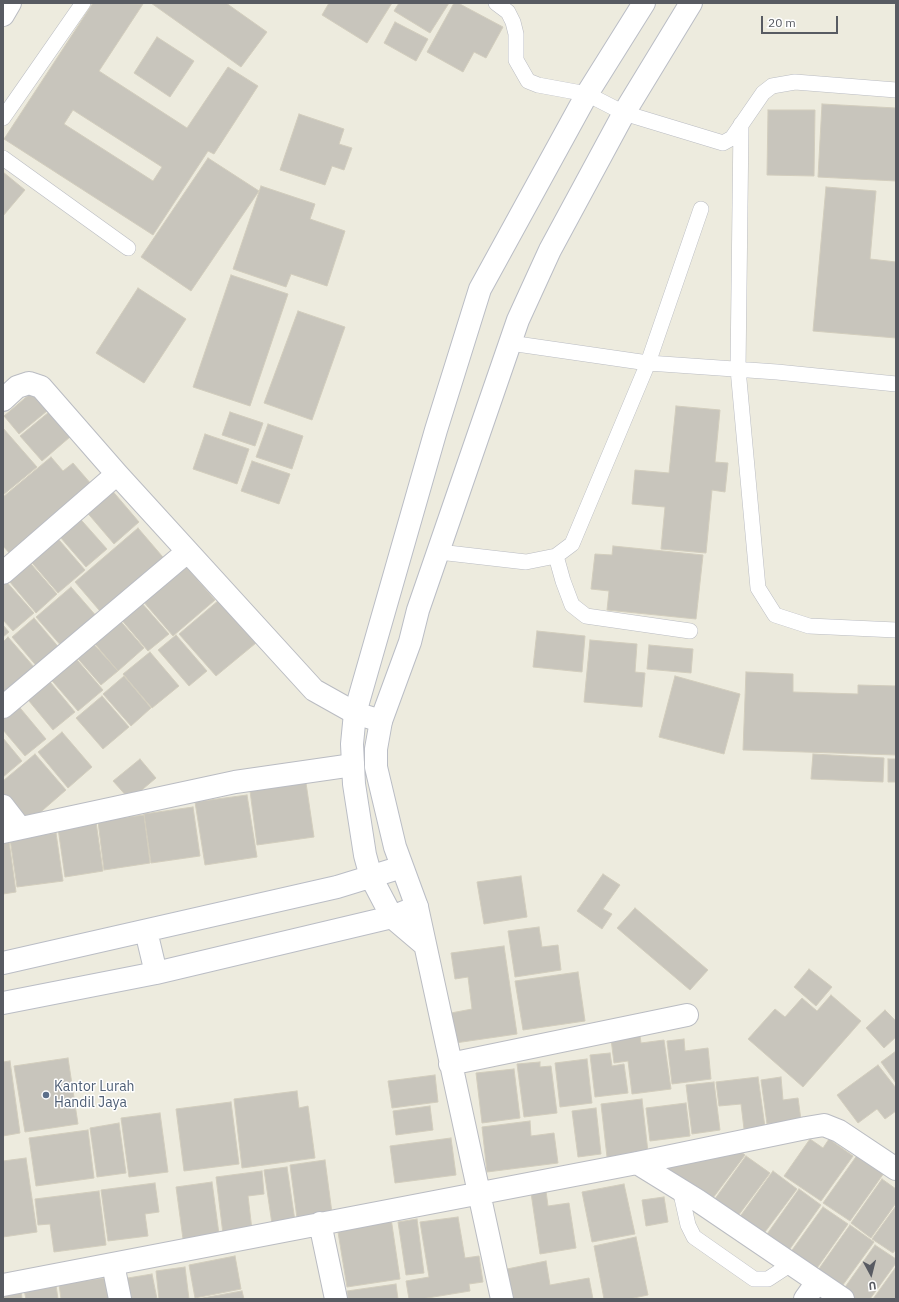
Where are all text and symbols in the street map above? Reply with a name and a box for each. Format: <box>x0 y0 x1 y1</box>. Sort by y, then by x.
scale bar <box>763 8 840 34</box>
text: 20 m <box>768 15 796 30</box>
place label: Kantor Lurah Handil Jaya <box>54 1079 135 1112</box>
marker: Kantor Lurah Handil Jaya <box>41 1090 51 1100</box>
north arrow <box>851 1254 891 1294</box>
text: U <box>868 1278 877 1293</box>

